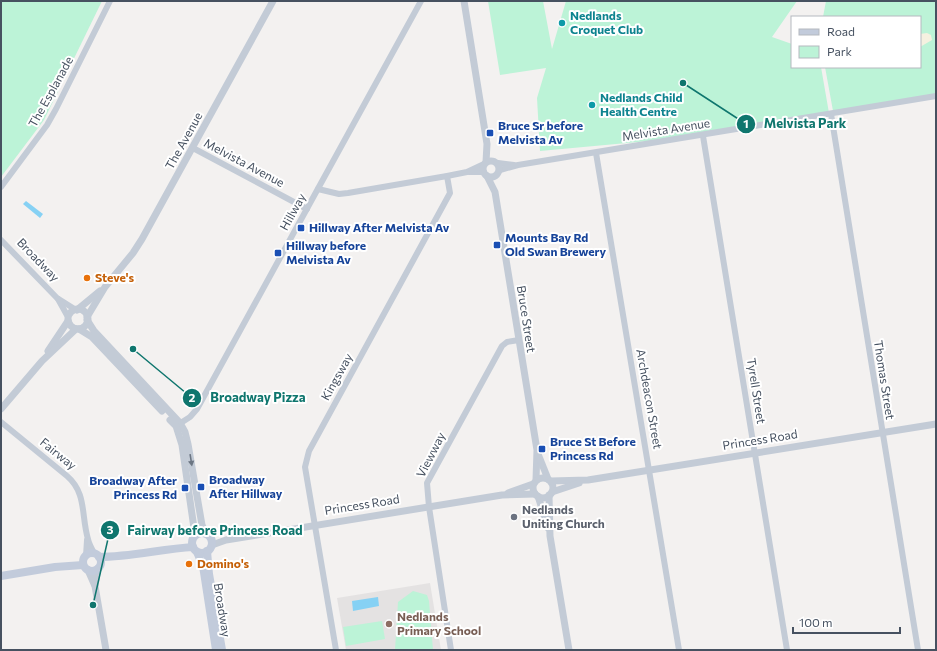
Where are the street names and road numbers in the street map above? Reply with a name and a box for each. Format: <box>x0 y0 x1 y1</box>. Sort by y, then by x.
street label: The Esplanade <box>25 54 75 129</box>
street label: The Avenue <box>162 109 205 172</box>
street label: Melvista Avenue <box>621 115 711 143</box>
street label: Melvista Avenue <box>202 135 287 189</box>
street label: Hillway <box>276 191 308 232</box>
street label: Broadway <box>15 235 63 284</box>
street label: Bruce Street <box>515 284 539 353</box>
street label: Thomas Street <box>872 339 898 421</box>
street label: Archdeacon Street <box>634 348 666 450</box>
street label: Kingsway <box>317 351 355 403</box>
street label: Tyrell Street <box>745 357 769 425</box>
street label: Princess Road <box>721 426 798 452</box>
street label: Viewway <box>413 430 447 480</box>
street label: Fairway <box>38 434 80 472</box>
street label: Princess Road <box>323 491 400 517</box>
street label: Broadway <box>212 582 234 638</box>

